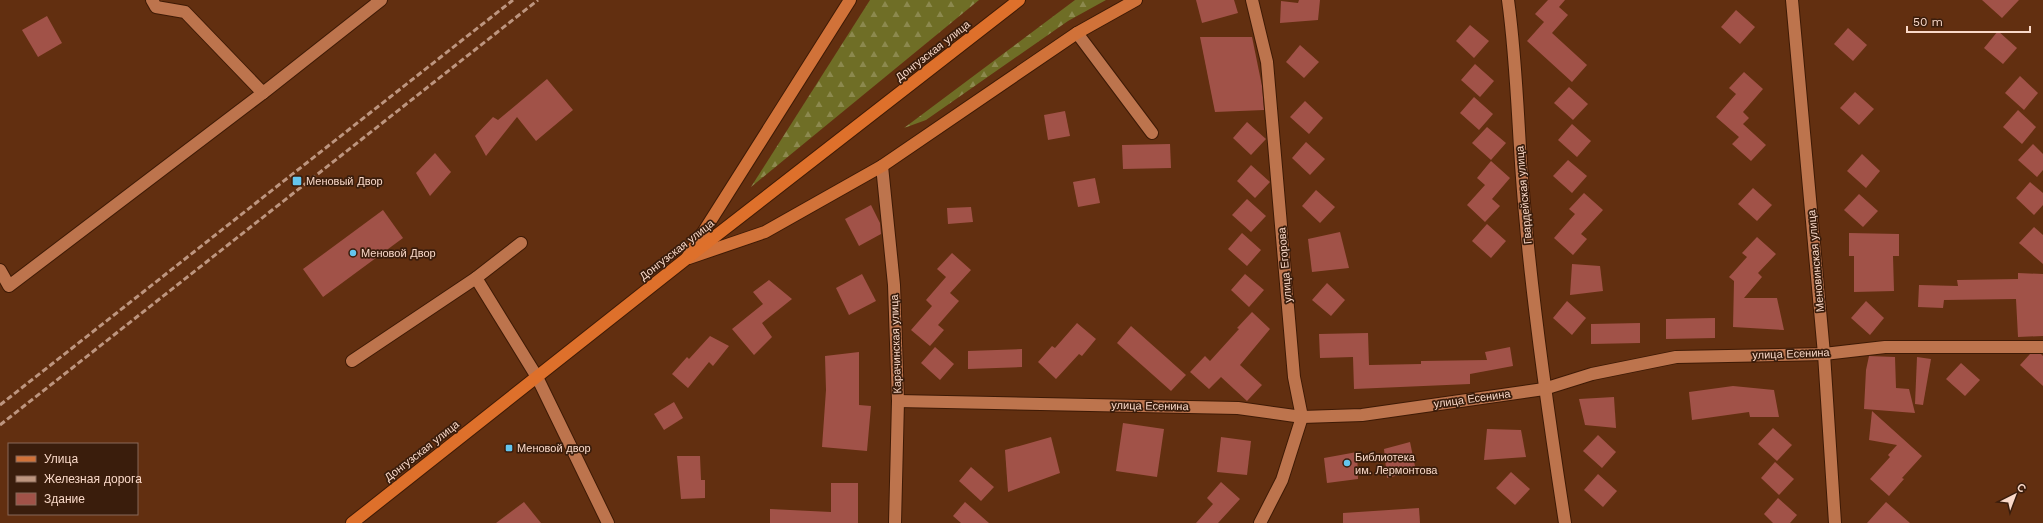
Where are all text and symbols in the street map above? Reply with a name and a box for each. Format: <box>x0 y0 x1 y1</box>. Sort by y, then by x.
scale bar <box>1907 8 2030 34</box>
text: 50 m <box>1913 15 1943 29</box>
street label: Донгузская улица <box>893 17 973 84</box>
street label: Гвардейская улица <box>1513 145 1535 245</box>
marker: Меновый Двор <box>291 175 303 187</box>
place label: Меновый Двор <box>306 175 383 188</box>
street label: Меновинская улица <box>1805 209 1827 313</box>
street label: Донгузская улица <box>637 216 717 283</box>
street label: улица Егорова <box>1275 226 1295 303</box>
place label: Меновой Двор <box>361 247 436 260</box>
marker: Меновой Двор <box>348 248 358 258</box>
street label: Карачинская улица <box>888 293 904 394</box>
street label: улица Есенина <box>1752 346 1831 362</box>
street label: улица Есенина <box>1433 387 1512 411</box>
street label: улица Есенина <box>1111 399 1190 413</box>
street label: Донгузская улица <box>382 417 462 484</box>
place label: Меновой двор <box>517 442 591 455</box>
legend <box>8 443 138 515</box>
marker: Меновой двор <box>504 443 514 453</box>
place label: Библиотека им. Лермонтова <box>1355 451 1438 477</box>
text: Улица <box>44 452 78 466</box>
marker: Библиотека им. Лермонтова <box>1342 458 1352 468</box>
text: Железная дорога <box>44 472 142 486</box>
north arrow <box>1995 475 2035 515</box>
text: С <box>2014 480 2029 495</box>
text: Здание <box>44 492 85 506</box>

